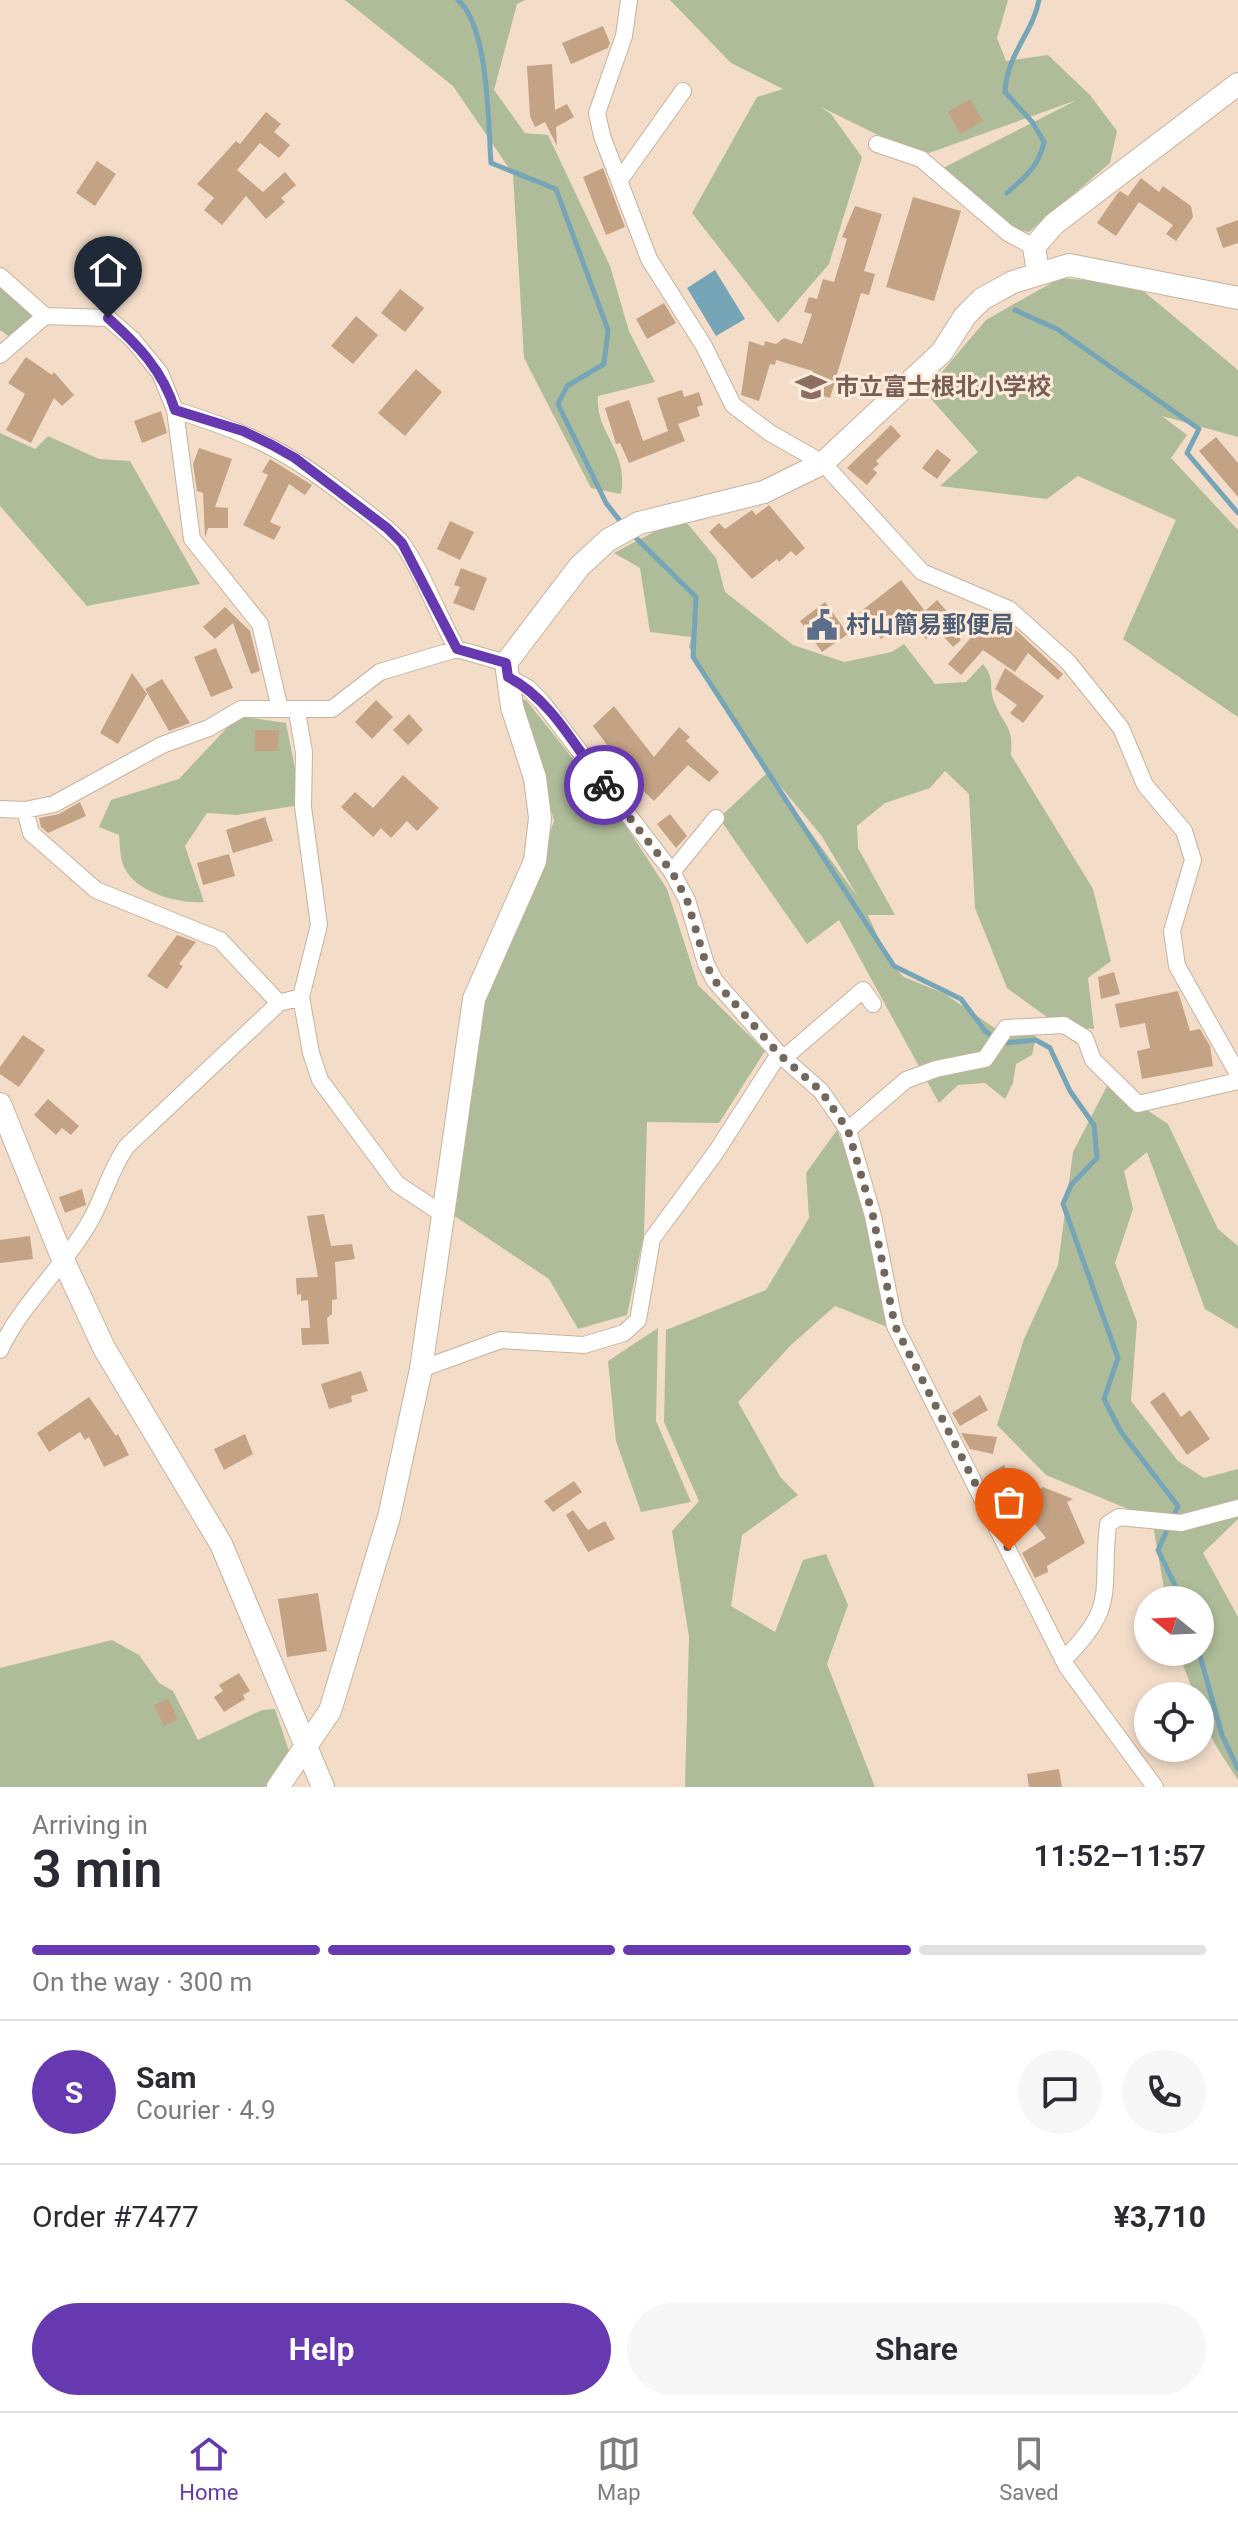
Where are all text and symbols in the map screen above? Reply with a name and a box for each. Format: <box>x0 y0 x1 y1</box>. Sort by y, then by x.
pin <box>74 236 142 318</box>
icon: home <box>86 248 130 292</box>
school or university icon: 市立富士根北小学校 <box>794 370 828 404</box>
place label: 市立富士根北小学校 <box>835 373 1051 401</box>
public building icon: 村山簡易郵便局 <box>805 608 839 642</box>
place label: 村山簡易郵便局 <box>846 611 1014 639</box>
courier <box>564 745 644 825</box>
icon: bike <box>582 763 626 807</box>
pin <box>975 1468 1043 1550</box>
icon: bag <box>987 1480 1031 1524</box>
north arrow <box>1134 1586 1214 1666</box>
map controls <box>1134 1586 1214 1762</box>
button: locate <box>1134 1682 1214 1762</box>
text: Arriving in <box>32 1810 148 1840</box>
text: 11:52–11:57 <box>1033 1838 1206 1873</box>
text: 3 min <box>32 1839 162 1900</box>
text: On the way · 300 m <box>32 1967 252 1997</box>
button: chat <box>1018 2050 1102 2134</box>
button: phone <box>1122 2050 1206 2134</box>
text: Sam <box>136 2060 197 2095</box>
text: S <box>65 2075 83 2110</box>
text: Courier · 4.9 <box>136 2095 276 2125</box>
text: Order #7477 <box>32 2199 199 2234</box>
text: ¥3,710 <box>1114 2199 1206 2234</box>
button: Help <box>32 2303 611 2395</box>
button: Share <box>627 2303 1206 2395</box>
tab: Home <box>179 2432 238 2505</box>
tab: Map <box>597 2432 641 2505</box>
tab: Saved <box>999 2432 1059 2505</box>

